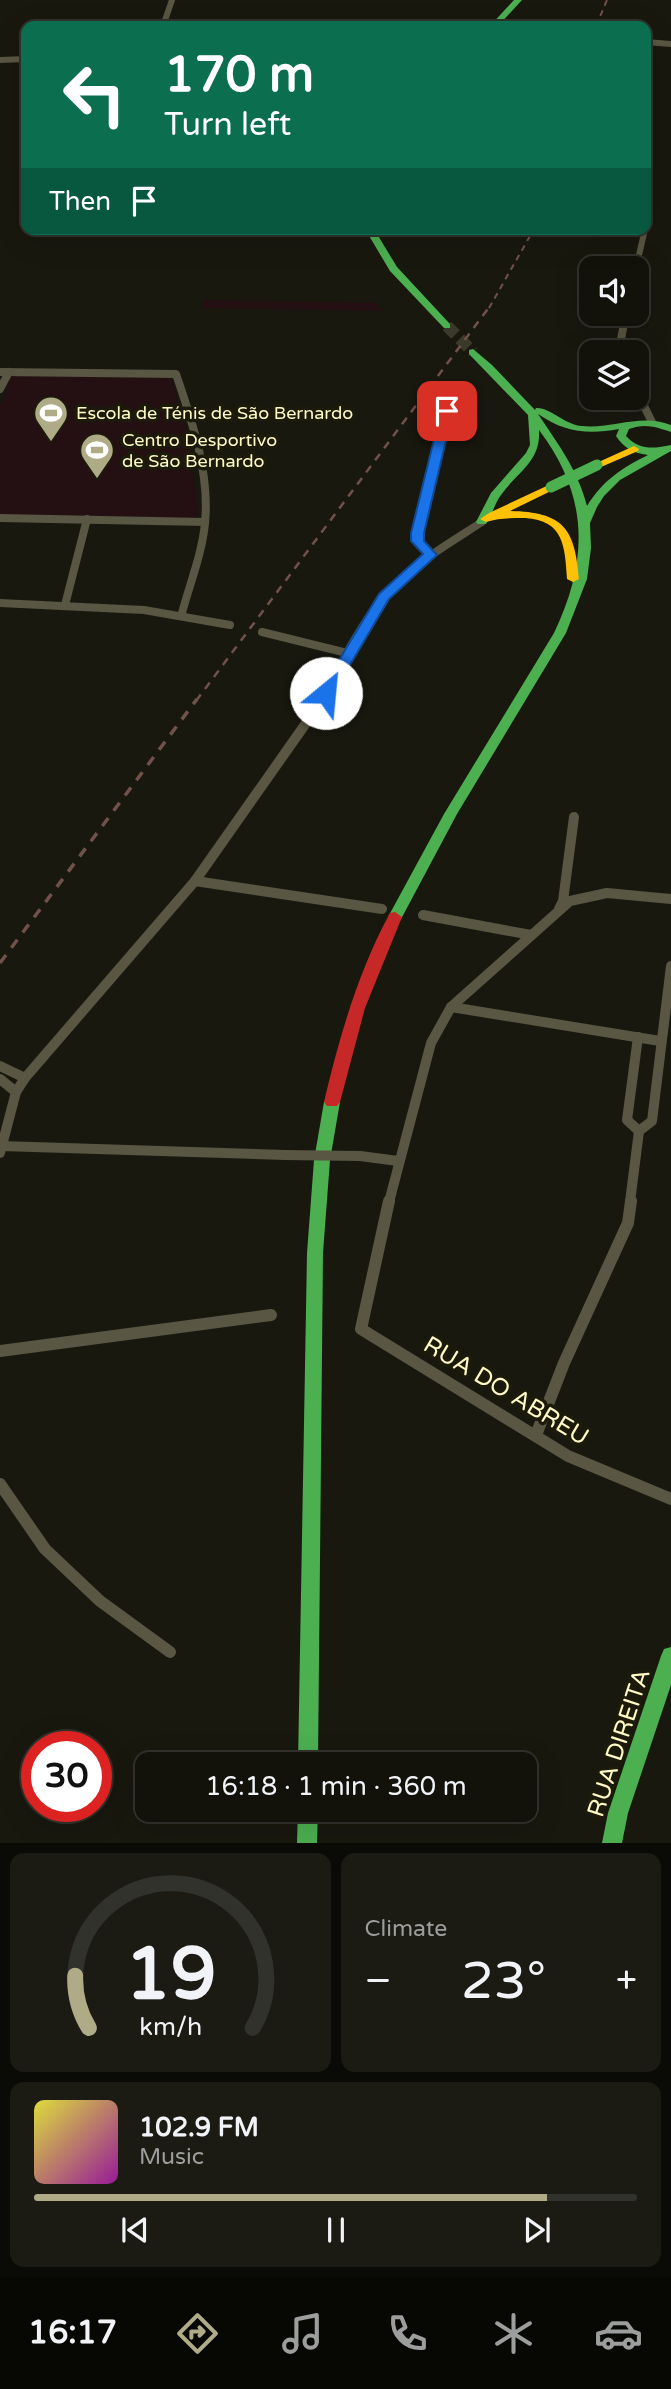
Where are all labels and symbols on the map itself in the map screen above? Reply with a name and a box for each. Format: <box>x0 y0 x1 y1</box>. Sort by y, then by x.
pin <box>417 381 477 441</box>
sports icon: Escola de Ténis de São Bernardo <box>32 394 70 443</box>
place label: Escola de Ténis de São Bernardo <box>76 402 353 424</box>
place label: Centro Desportivo de São Bernardo <box>122 429 277 472</box>
sports icon: Centro Desportivo de São Bernardo <box>78 431 116 480</box>
position arrow <box>289 656 363 730</box>
street label: RUA DO ABREU <box>418 1330 594 1452</box>
street label: RUA DIREITA <box>581 1665 657 1821</box>
speed limit sign: 30 <box>21 1731 112 1822</box>

